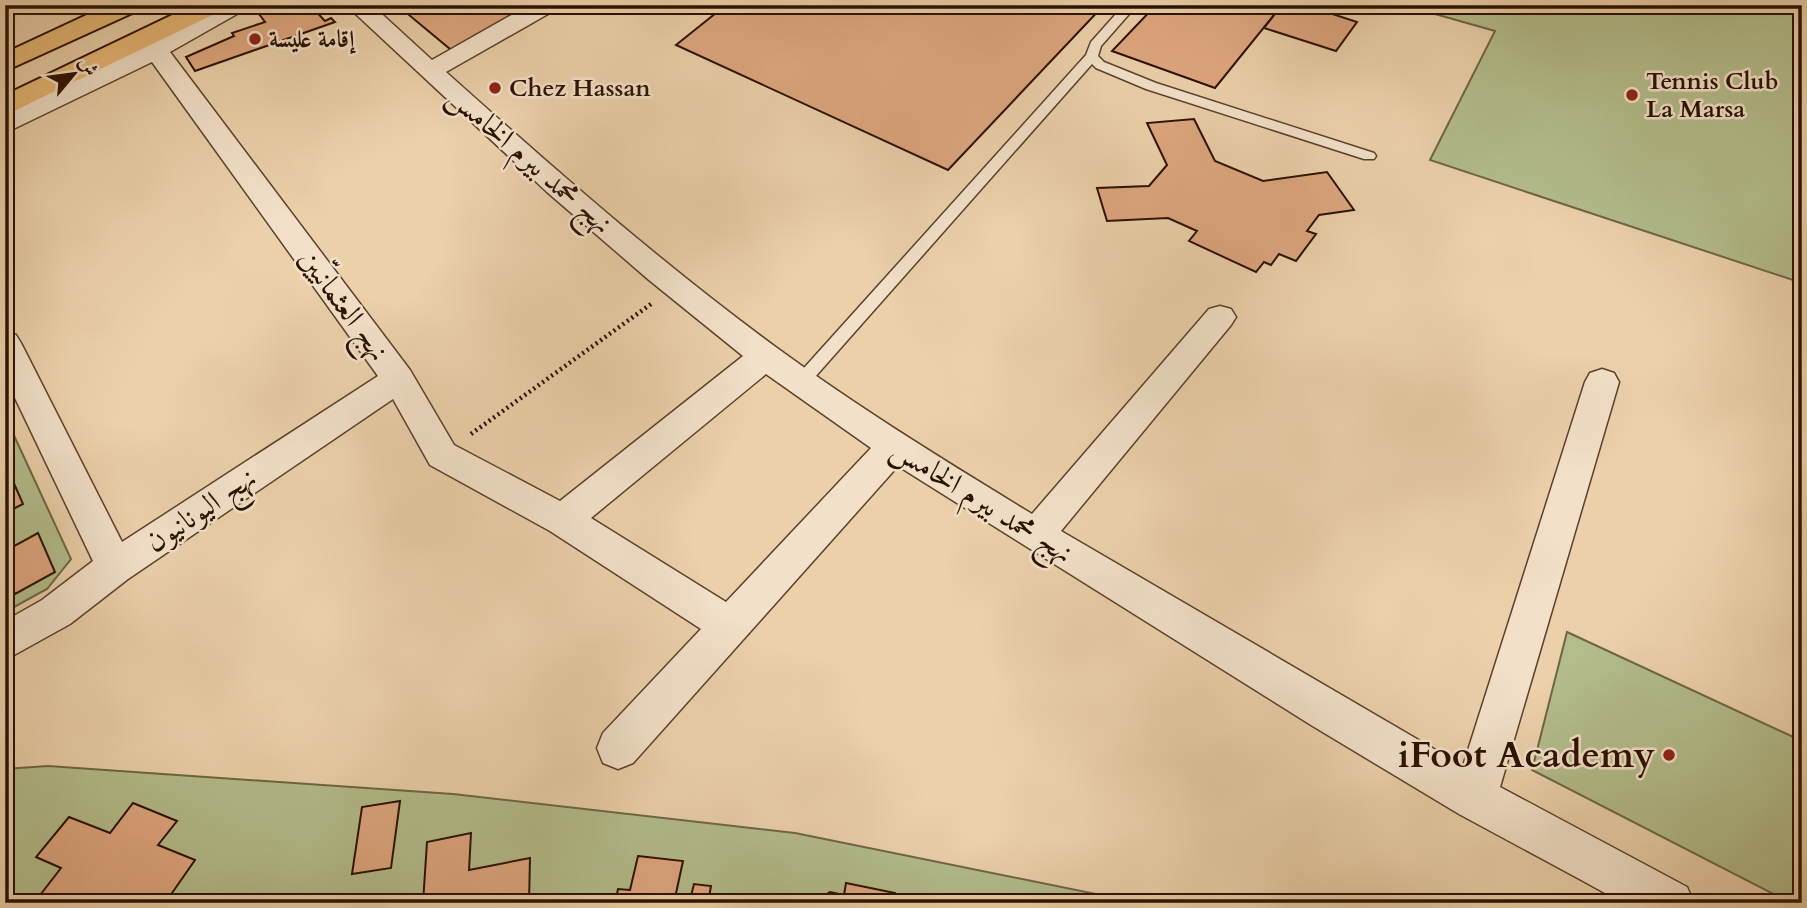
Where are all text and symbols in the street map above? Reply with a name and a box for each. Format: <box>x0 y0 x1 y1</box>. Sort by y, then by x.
place label: إقامة عليسة <box>269 23 356 56</box>
marker: إقامة عليسة <box>247 31 263 47</box>
north arrow <box>38 38 108 108</box>
text: ش <box>72 52 104 81</box>
place label: Tennis Club La Marsa <box>1646 65 1778 126</box>
place label: Chez Hassan <box>509 72 651 105</box>
street label: نهج محمد بيرم الخامس <box>434 76 622 248</box>
marker: Chez Hassan <box>487 80 503 96</box>
marker: Tennis Club La Marsa <box>1624 87 1640 103</box>
street label: نهج العثمانيّين <box>284 240 399 373</box>
street label: نهج محمد بيرم الخامس <box>880 429 1081 578</box>
street label: نهج اليونانيون <box>137 458 268 567</box>
place label: iFoot Academy <box>1398 730 1655 780</box>
marker: iFoot Academy <box>1661 747 1677 763</box>

